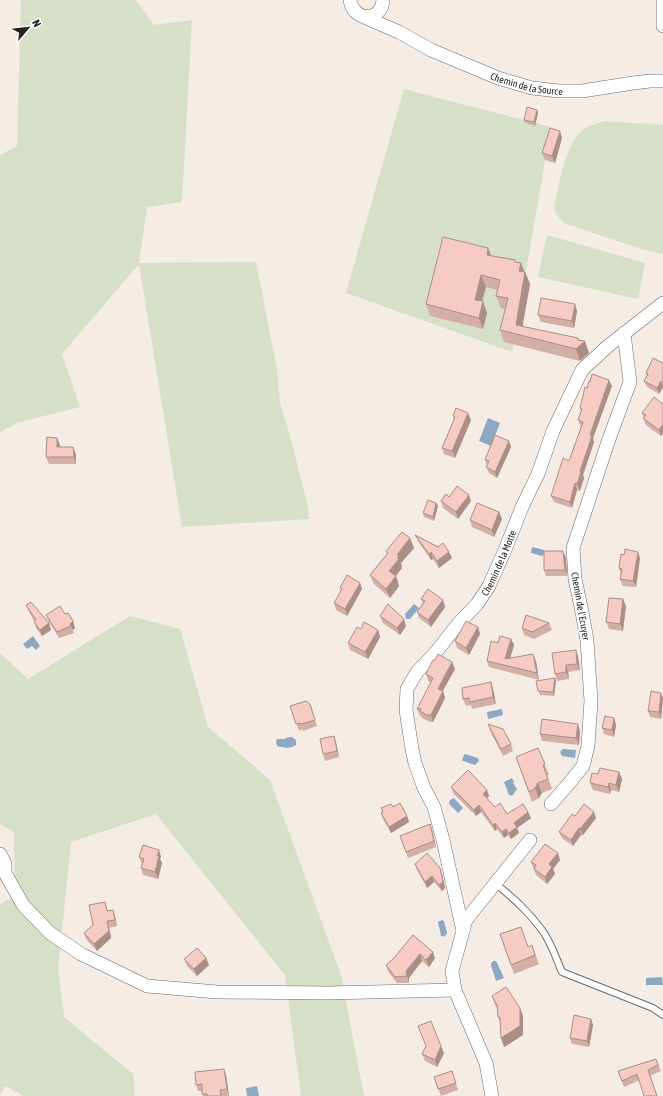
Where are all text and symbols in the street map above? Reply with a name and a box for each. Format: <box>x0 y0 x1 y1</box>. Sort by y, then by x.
north arrow <box>8 8 48 48</box>
text: N <box>30 18 44 29</box>
street label: Chemin de la Source <box>489 70 563 97</box>
street label: Chemin de la Motte <box>479 528 518 598</box>
street label: Chemin de l'Ecuyer <box>569 571 592 642</box>

